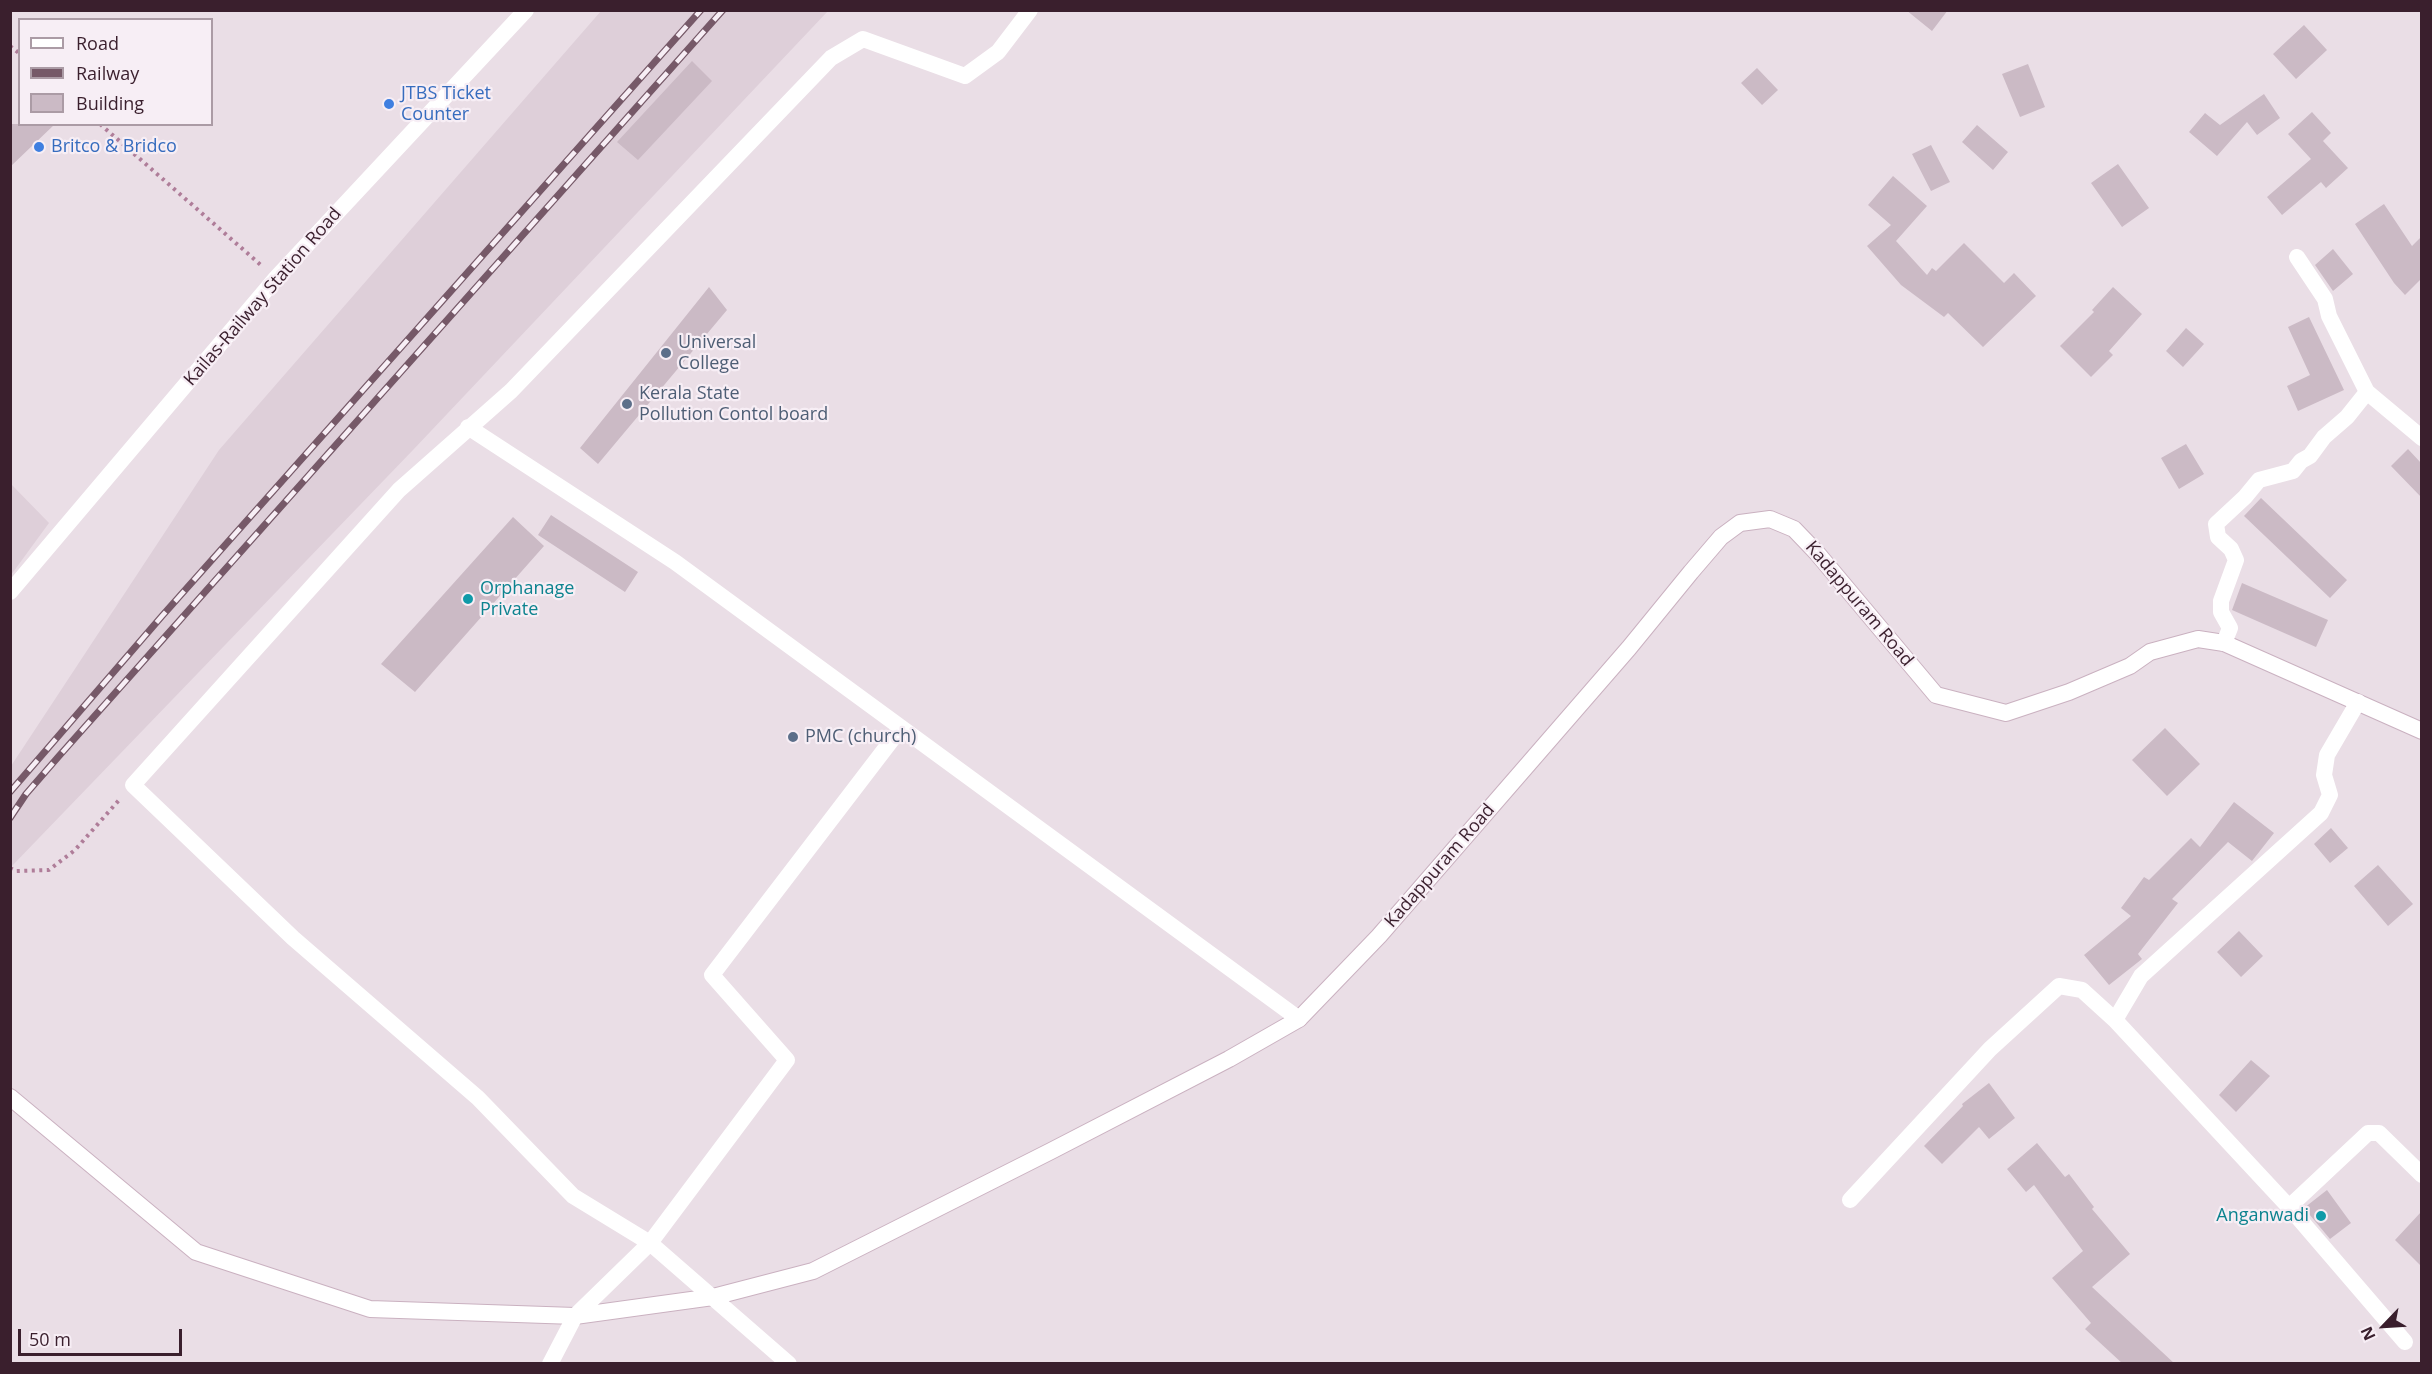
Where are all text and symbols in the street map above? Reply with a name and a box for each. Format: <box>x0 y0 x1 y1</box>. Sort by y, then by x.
legend <box>18 18 213 126</box>
text: Road <box>76 31 119 55</box>
text: Railway <box>76 61 139 85</box>
place label: JTBS Ticket Counter <box>401 83 491 125</box>
text: Building <box>76 91 144 115</box>
marker: JTBS Ticket Counter <box>382 97 396 111</box>
place label: Britco & Bridco <box>51 136 177 158</box>
marker: Britco & Bridco <box>32 140 46 154</box>
street label: Kailas-Railway Station Road <box>180 203 346 391</box>
place label: Universal College <box>678 332 756 374</box>
marker: Universal College <box>659 346 673 360</box>
place label: Kerala State Pollution Contol board <box>639 383 828 426</box>
marker: Kerala State Pollution Contol board <box>620 397 634 411</box>
street label: Kadappuram Road <box>1800 537 1918 671</box>
place label: Orphanage Private <box>480 578 574 620</box>
marker: Orphanage Private <box>461 592 475 606</box>
place label: PMC (church) <box>805 726 916 748</box>
marker: PMC (church) <box>786 730 800 744</box>
street label: Kadappuram Road <box>1380 800 1500 932</box>
place label: Anganwadi <box>2216 1205 2309 1227</box>
marker: Anganwadi <box>2314 1209 2328 1223</box>
north arrow <box>2354 1296 2414 1356</box>
scale bar <box>21 1317 184 1355</box>
text: N <box>2355 1323 2380 1344</box>
text: 50 m <box>29 1327 71 1351</box>

